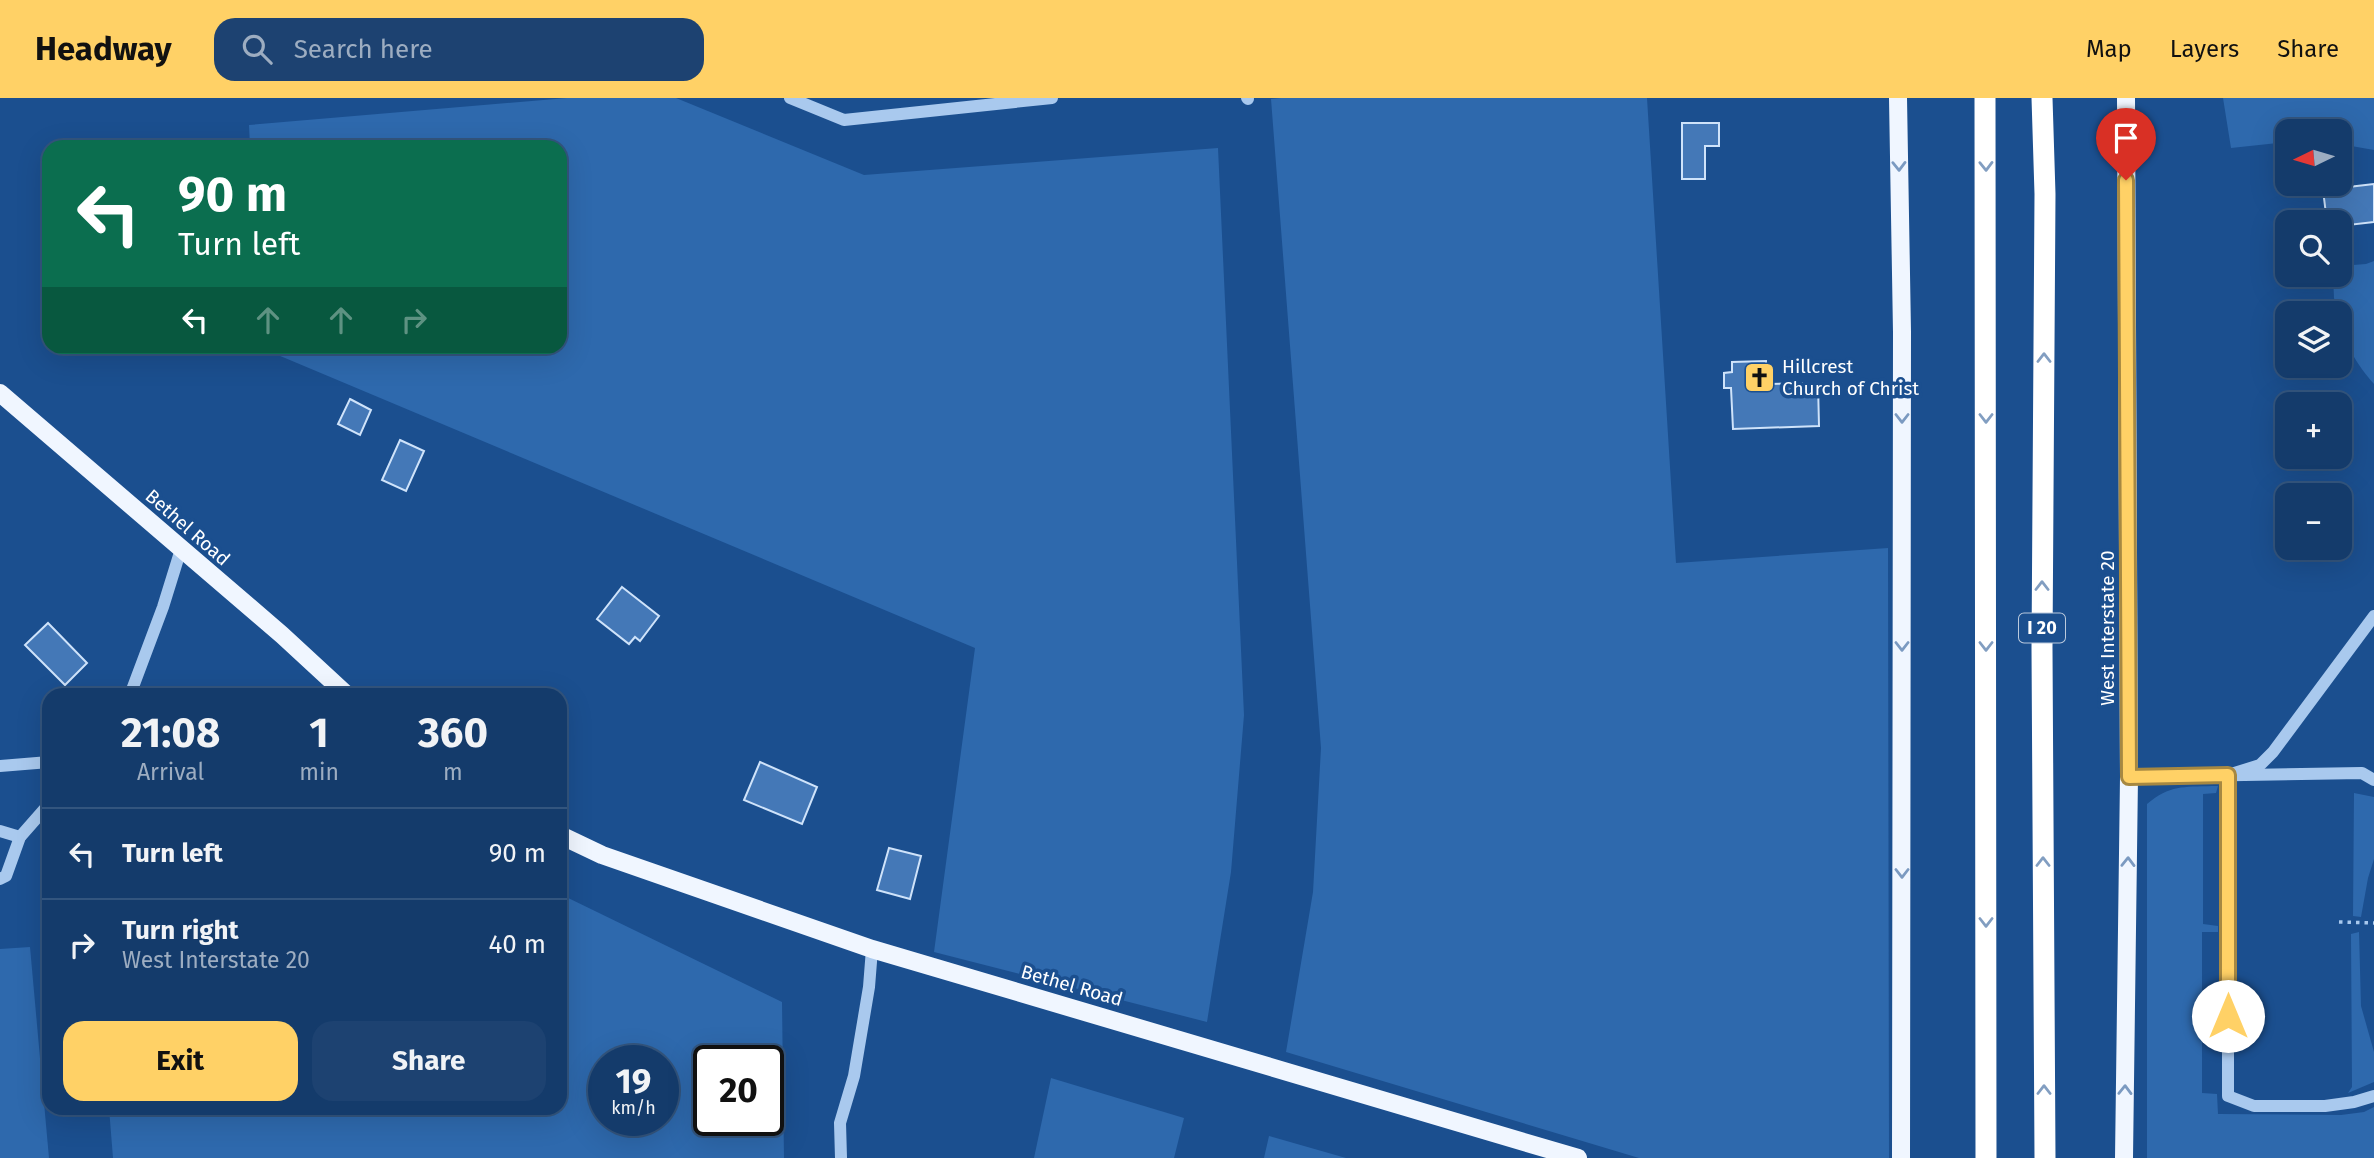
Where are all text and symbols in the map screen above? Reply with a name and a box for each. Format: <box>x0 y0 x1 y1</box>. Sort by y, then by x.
search box <box>214 18 704 81</box>
text: Headway <box>35 29 172 69</box>
icon: search <box>238 30 276 68</box>
text: Search here <box>294 34 433 65</box>
text: Map <box>2086 35 2132 63</box>
text: Layers <box>2170 35 2239 63</box>
text: Share <box>2277 35 2339 63</box>
pin <box>2096 108 2156 180</box>
icon: arrive <box>2107 119 2145 157</box>
north arrow <box>2275 119 2352 196</box>
map controls <box>2275 119 2352 560</box>
one-way arrow <box>1892 161 1907 172</box>
one-way arrow <box>1978 161 1994 172</box>
text: 90 m <box>178 165 287 224</box>
icon: left <box>63 168 154 259</box>
button: search <box>2275 210 2352 287</box>
text: Turn left <box>178 225 300 263</box>
icon: left <box>176 301 214 339</box>
icon: ahead <box>249 301 287 339</box>
icon: ahead <box>322 301 360 339</box>
icon: right <box>395 301 433 339</box>
button: layers <box>2275 301 2352 378</box>
one-way arrow <box>2036 353 2051 364</box>
place label: Hillcrest Church of Christ <box>1782 355 1919 400</box>
church icon: Hillcrest Church of Christ <box>1742 360 1776 394</box>
button: + <box>2275 392 2352 469</box>
one-way arrow <box>1894 413 1910 424</box>
one-way arrow <box>1978 413 1994 424</box>
button: − <box>2275 483 2352 560</box>
street label: Bethel Road <box>141 484 235 570</box>
street label: West Interstate 20 <box>2096 550 2119 706</box>
one-way arrow <box>2034 580 2050 591</box>
road number: I 20 <box>2019 614 2065 642</box>
one-way arrow <box>1894 641 1910 651</box>
one-way arrow <box>1978 641 1994 651</box>
text: 21:08 <box>121 708 220 758</box>
text: 1 <box>309 708 329 758</box>
text: 360 <box>418 708 488 758</box>
text: Arrival <box>137 758 204 786</box>
text: min <box>299 758 339 786</box>
text: m <box>443 758 463 786</box>
icon: left <box>63 835 101 873</box>
text: Turn left <box>122 838 223 869</box>
text: 90 m <box>489 838 546 869</box>
one-way arrow <box>2035 857 2051 867</box>
one-way arrow <box>2120 857 2136 867</box>
one-way arrow <box>1894 868 1910 879</box>
text: Turn right <box>122 915 239 946</box>
one-way arrow <box>1978 917 1994 928</box>
icon: right <box>63 926 101 964</box>
text: 40 m <box>488 929 546 960</box>
text: West Interstate 20 <box>122 946 310 974</box>
street label: Bethel Road <box>1018 960 1125 1011</box>
position arrow <box>2191 979 2265 1053</box>
button: Exit <box>63 1021 298 1101</box>
button: Share <box>312 1021 546 1101</box>
speed limit sign: 20 <box>693 1045 784 1136</box>
text: 19 <box>616 1060 651 1102</box>
one-way arrow <box>2037 1084 2052 1095</box>
one-way arrow <box>2117 1084 2133 1095</box>
text: km/h <box>611 1097 656 1119</box>

